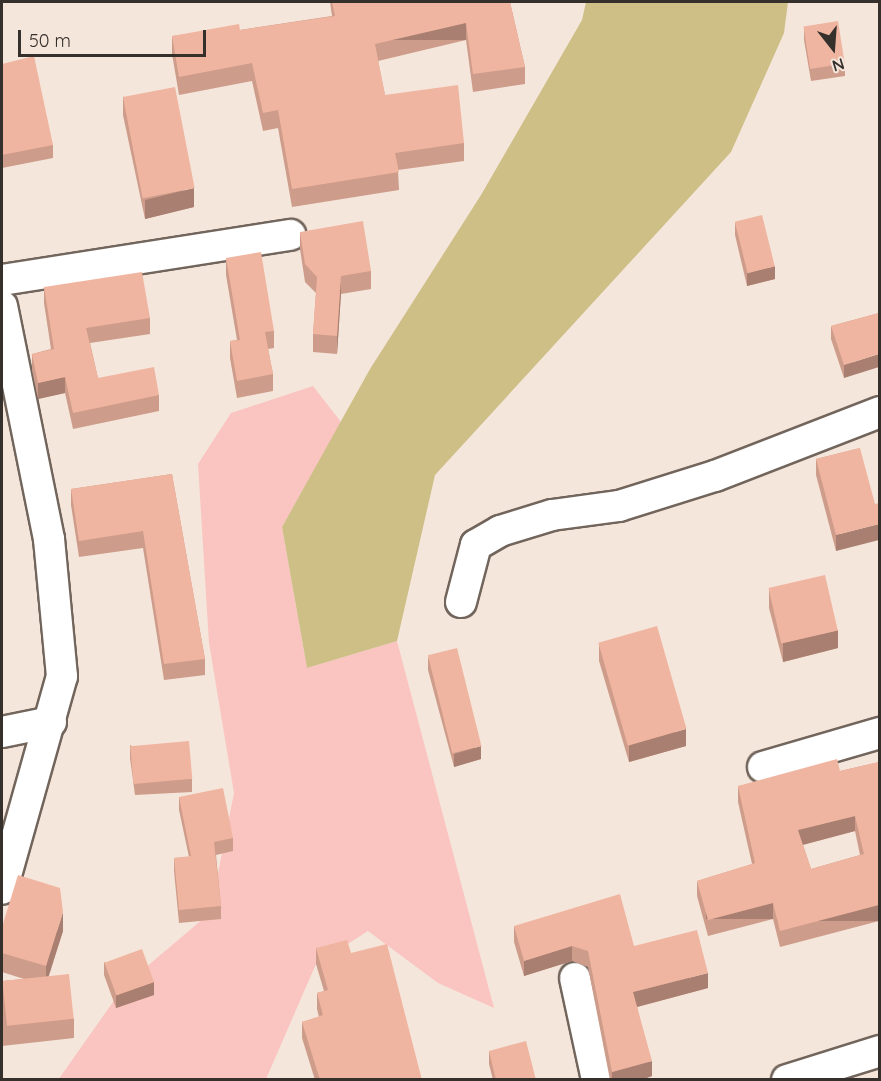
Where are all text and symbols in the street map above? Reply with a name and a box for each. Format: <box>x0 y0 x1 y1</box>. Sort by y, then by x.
scale bar <box>21 18 208 56</box>
north arrow <box>803 18 863 78</box>
text: 50 m <box>29 29 71 52</box>
text: N <box>830 54 847 76</box>

